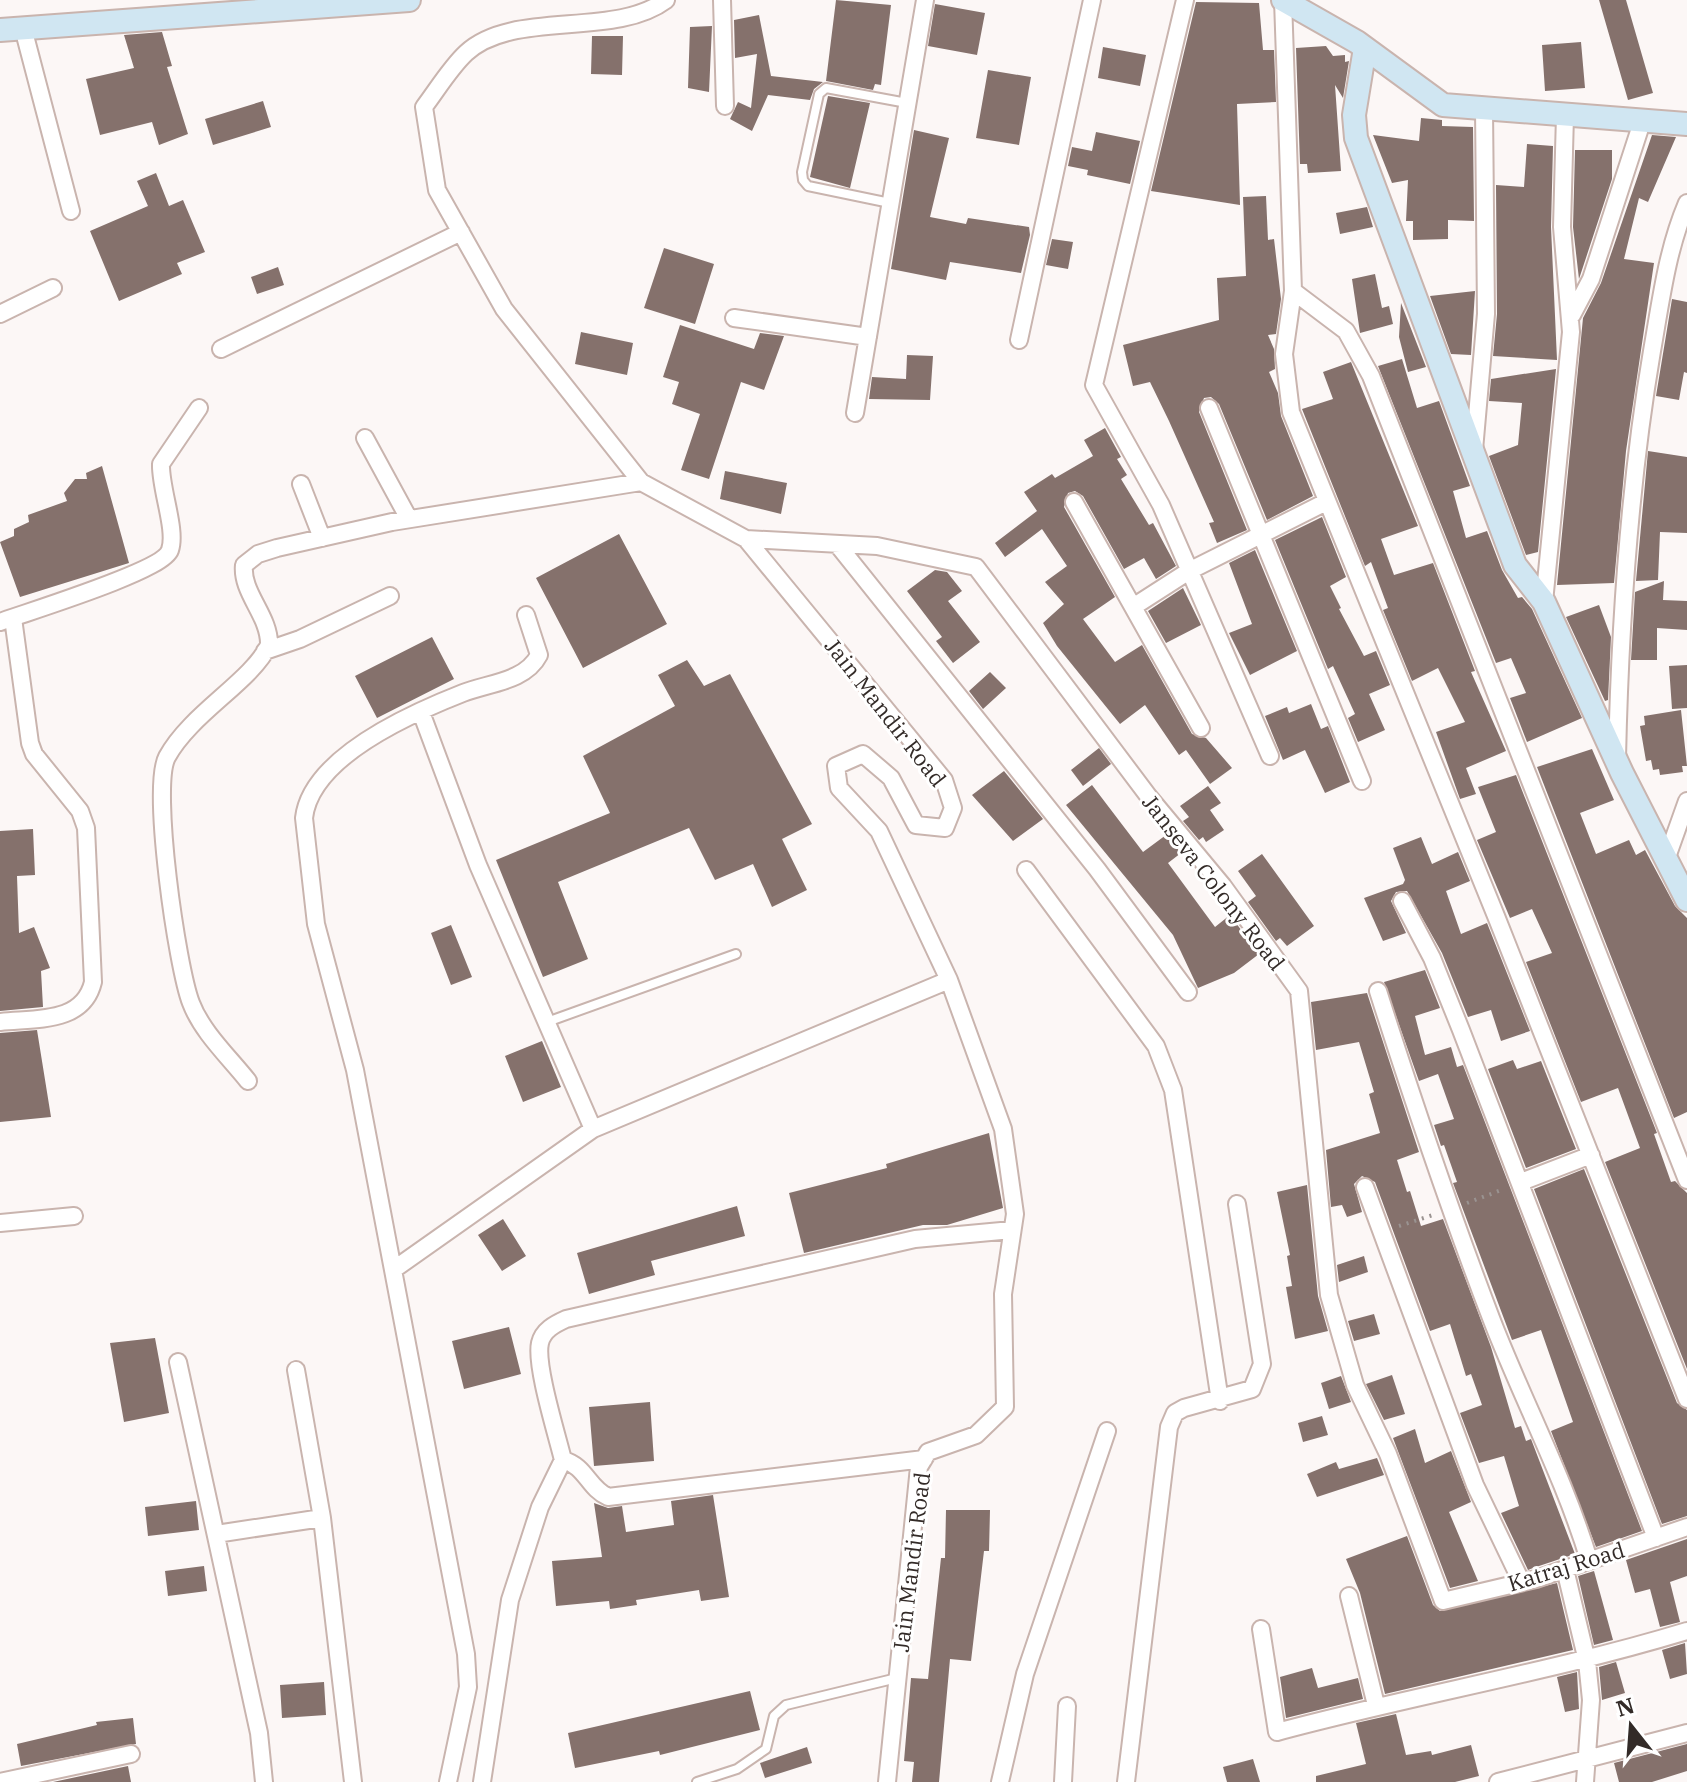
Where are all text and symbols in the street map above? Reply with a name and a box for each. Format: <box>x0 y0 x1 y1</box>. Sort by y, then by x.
street label: Jain Mandir Road <box>819 632 953 792</box>
street label: Janseva Colony Road <box>1136 788 1292 976</box>
street label: Jain Mandir Road <box>886 1470 936 1654</box>
street label: Katraj Road <box>1504 1534 1628 1598</box>
north arrow <box>1591 1686 1671 1766</box>
text: N <box>1612 1690 1638 1723</box>

